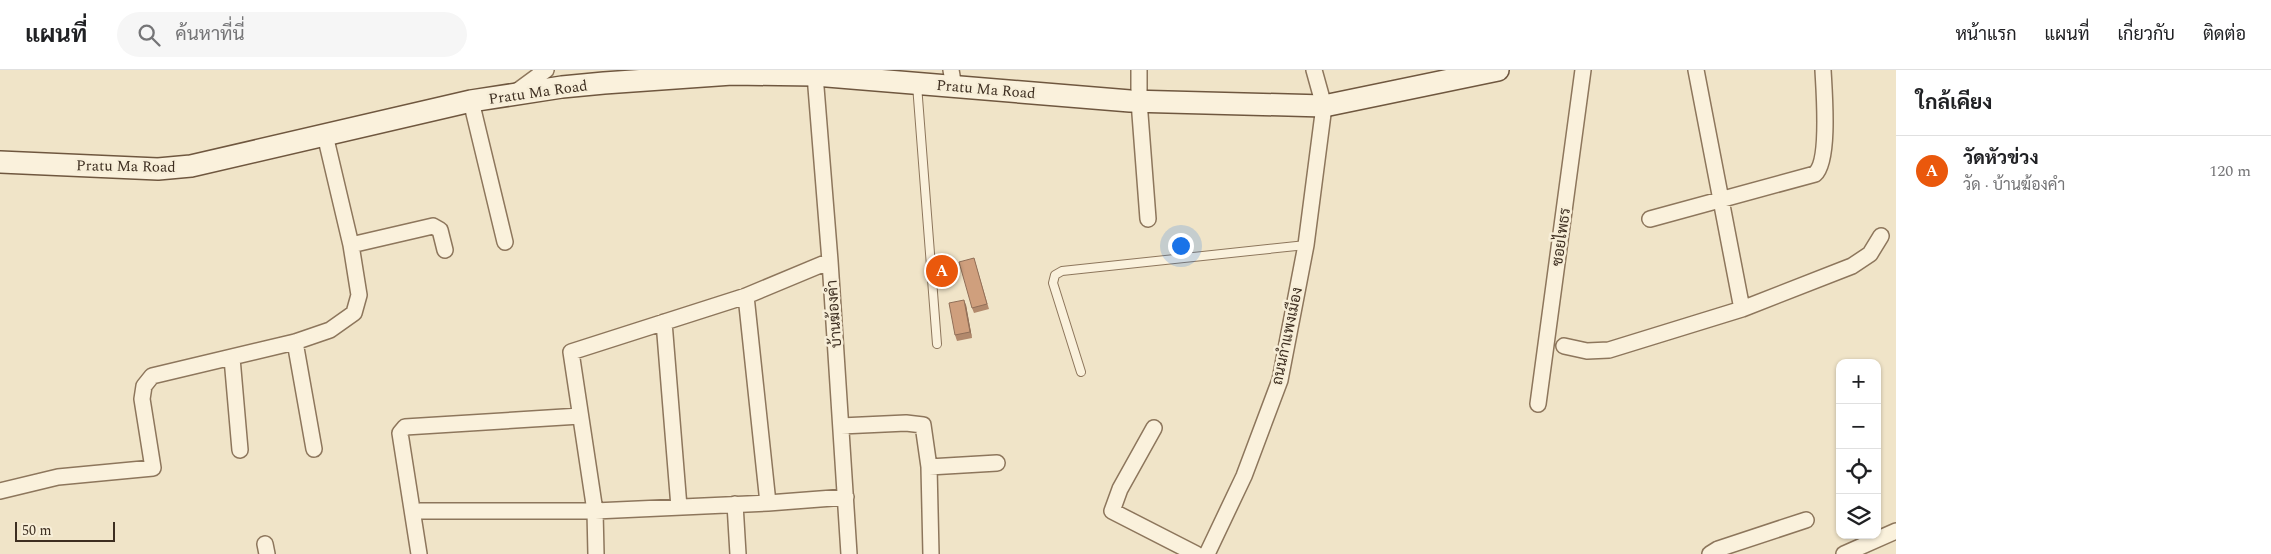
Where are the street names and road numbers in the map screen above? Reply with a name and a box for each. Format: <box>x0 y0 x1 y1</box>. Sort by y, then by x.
street label: Pratu Ma Road <box>487 74 589 111</box>
street label: Pratu Ma Road <box>935 74 1037 105</box>
street label: Pratu Ma Road <box>76 154 176 179</box>
street label: ซอยไพธร <box>1546 206 1577 268</box>
street label: บ้านฆ้องคำ <box>821 279 848 349</box>
street label: ถนนกำแพงเมือง <box>1266 285 1309 387</box>

